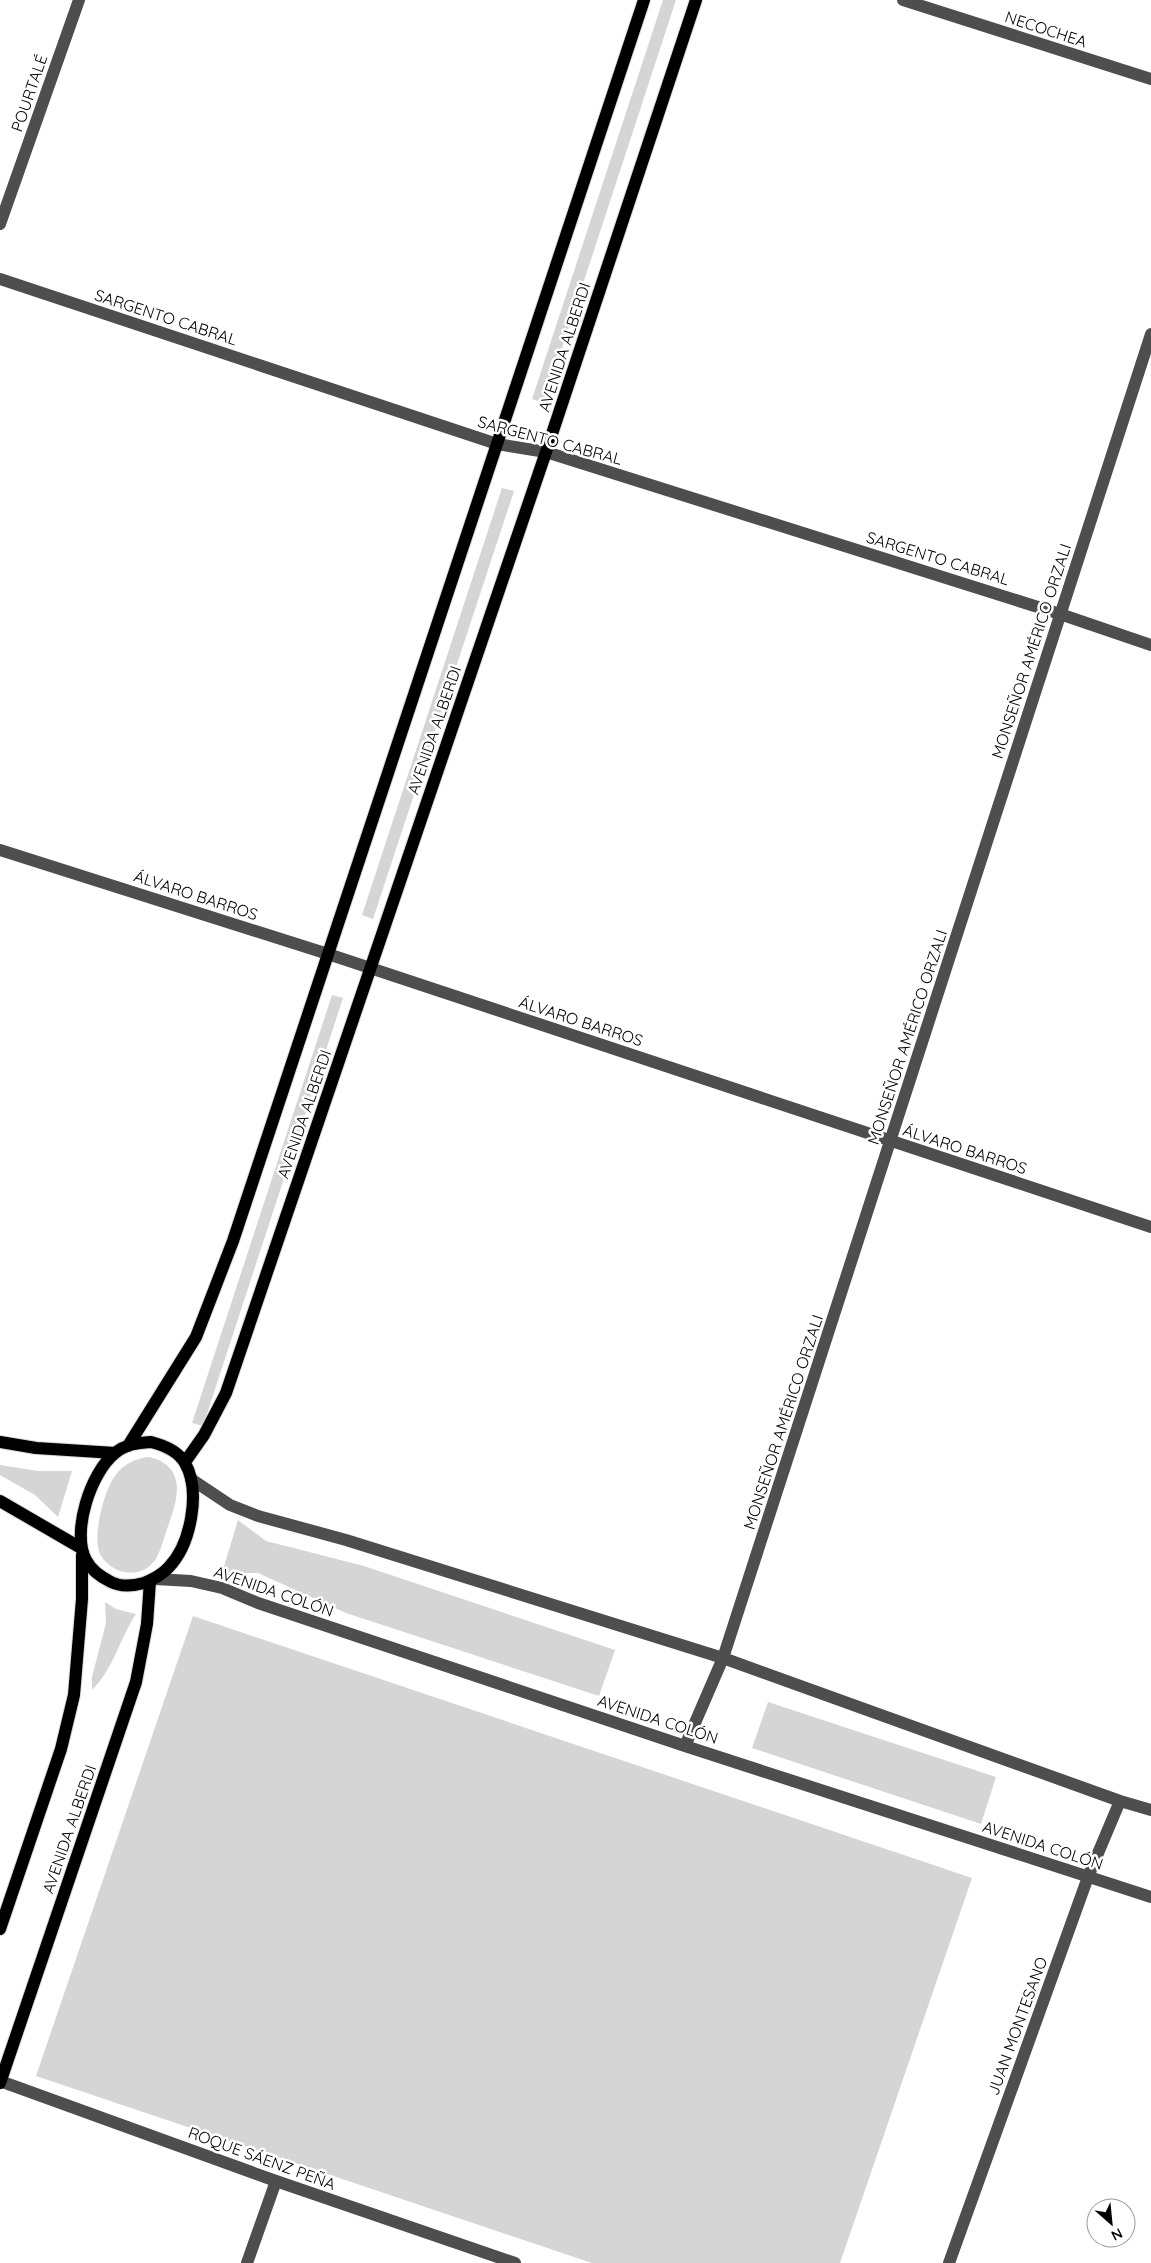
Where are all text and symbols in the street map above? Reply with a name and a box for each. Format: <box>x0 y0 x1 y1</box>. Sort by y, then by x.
street label: NECOCHEA <box>1003 6 1089 52</box>
street label: POURTALÉ <box>6 52 52 134</box>
street label: AVENIDA ALBERDI <box>534 280 594 414</box>
street label: SARGENTO CABRAL <box>92 285 240 350</box>
street label: SARGENTO CABRAL <box>476 411 625 469</box>
street label: SARGENTO CABRAL <box>864 527 1012 589</box>
street label: MONSEÑOR AMÉRICO ORZALI <box>987 541 1075 761</box>
street label: AVENIDA ALBERDI <box>403 663 465 797</box>
street label: ÁLVARO BARROS <box>132 866 260 924</box>
street label: MONSEÑOR AMÉRICO ORZALI <box>863 927 951 1147</box>
street label: ÁLVARO BARROS <box>517 992 645 1050</box>
street label: AVENIDA ALBERDI <box>273 1047 335 1181</box>
street label: ÁLVARO BARROS <box>901 1120 1029 1178</box>
street label: MONSEÑOR AMÉRICO ORZALI <box>739 1312 827 1532</box>
street label: AVENIDA COLÓN <box>211 1561 337 1621</box>
street label: AVENIDA COLÓN <box>595 1690 721 1748</box>
street label: AVENIDA ALBERDI <box>38 1762 100 1896</box>
street label: AVENIDA COLÓN <box>980 1816 1106 1874</box>
street label: JUAN MONTESANO <box>983 1954 1051 2098</box>
street label: ROQUE SÁENZ PEÑA <box>186 2122 338 2194</box>
north arrow <box>1086 2198 1136 2248</box>
text: N <box>1108 2224 1126 2245</box>

